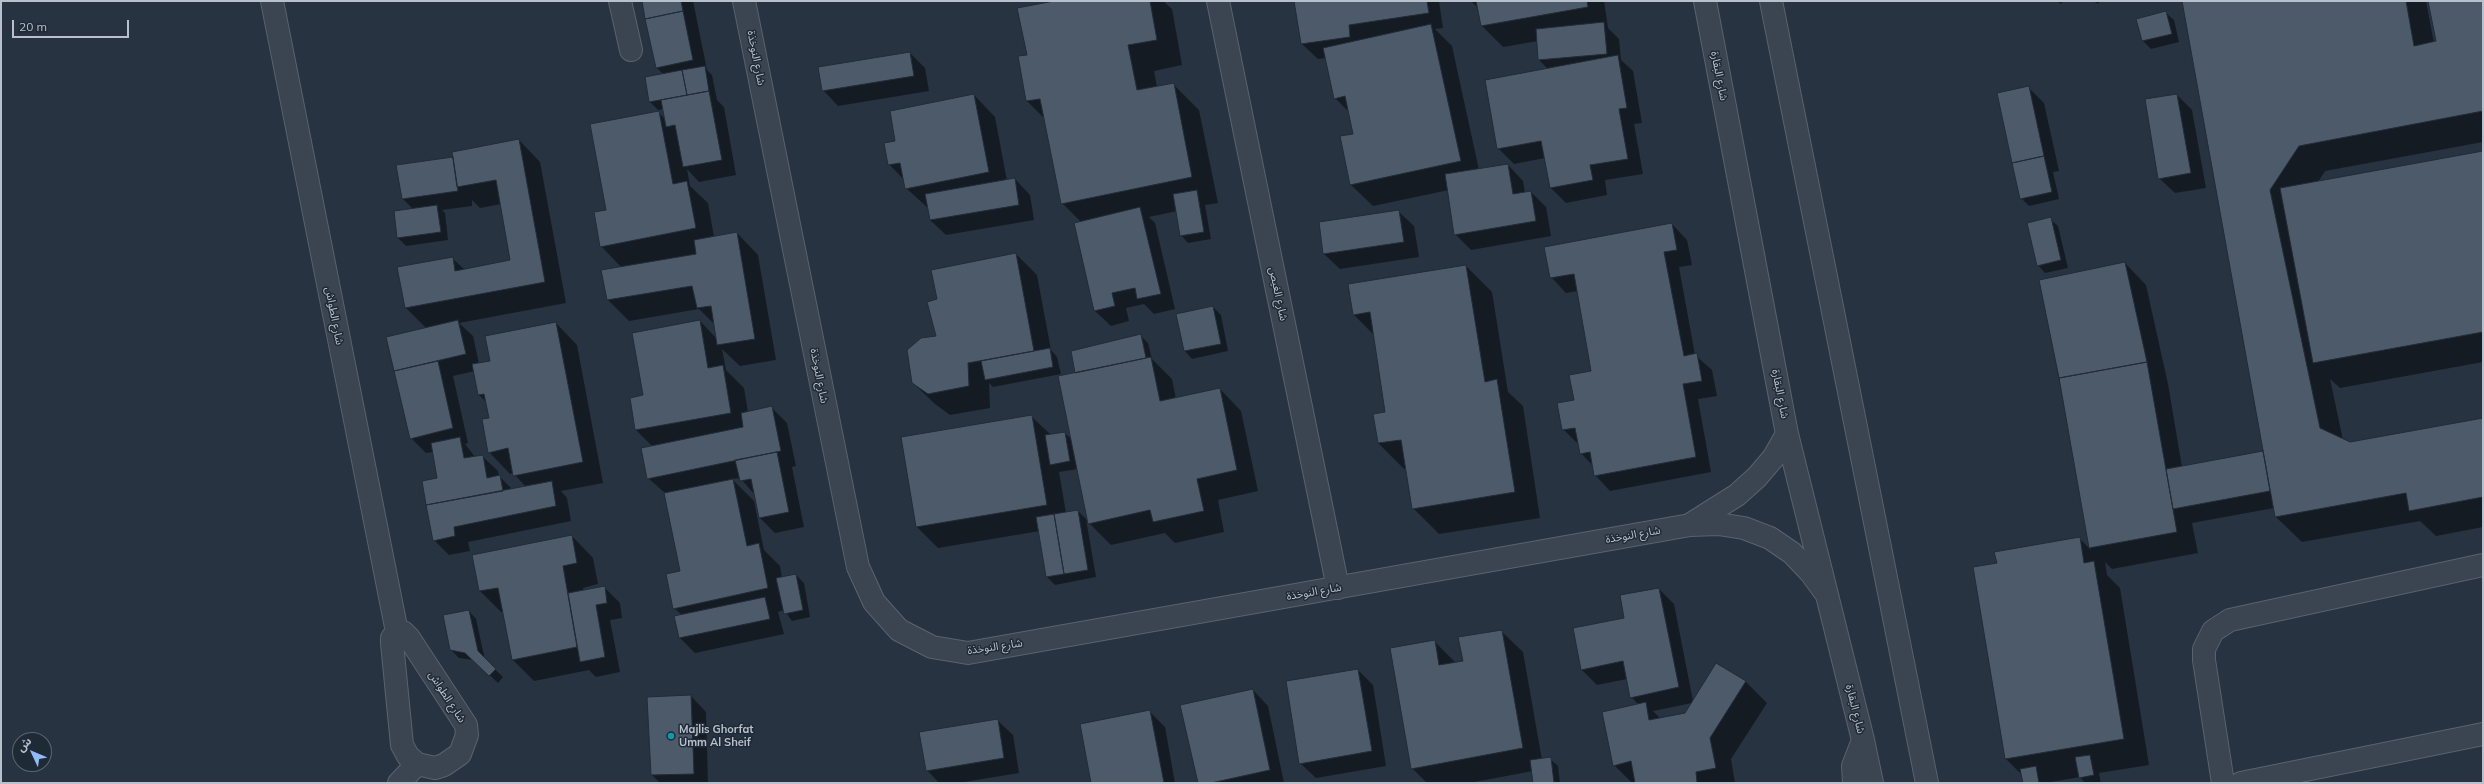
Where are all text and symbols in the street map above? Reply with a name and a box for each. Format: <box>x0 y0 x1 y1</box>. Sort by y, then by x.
scale bar <box>14 12 131 38</box>
text: 20 m <box>19 19 47 34</box>
street label: شارع النوخذة <box>744 29 768 87</box>
street label: شارع البقارة <box>1708 50 1730 102</box>
street label: شارع الغيص <box>1266 266 1290 322</box>
street label: شارع الطواش <box>322 286 346 346</box>
street label: شارع النوخذة <box>807 347 831 405</box>
street label: شارع البقارة <box>1769 368 1791 420</box>
street label: شارع النوخذة <box>1605 524 1661 546</box>
street label: شارع النوخذة <box>1286 581 1342 603</box>
street label: شارع النوخذة <box>967 637 1023 657</box>
street label: شارع الطواش <box>425 669 469 725</box>
street label: شارع البقارة <box>1843 683 1867 735</box>
place label: Majlis Ghorfat Umm Al Sheif <box>679 723 753 749</box>
marker: Majlis Ghorfat Umm Al Sheif <box>666 731 676 741</box>
north arrow <box>12 732 52 772</box>
text: ش <box>14 734 34 755</box>

